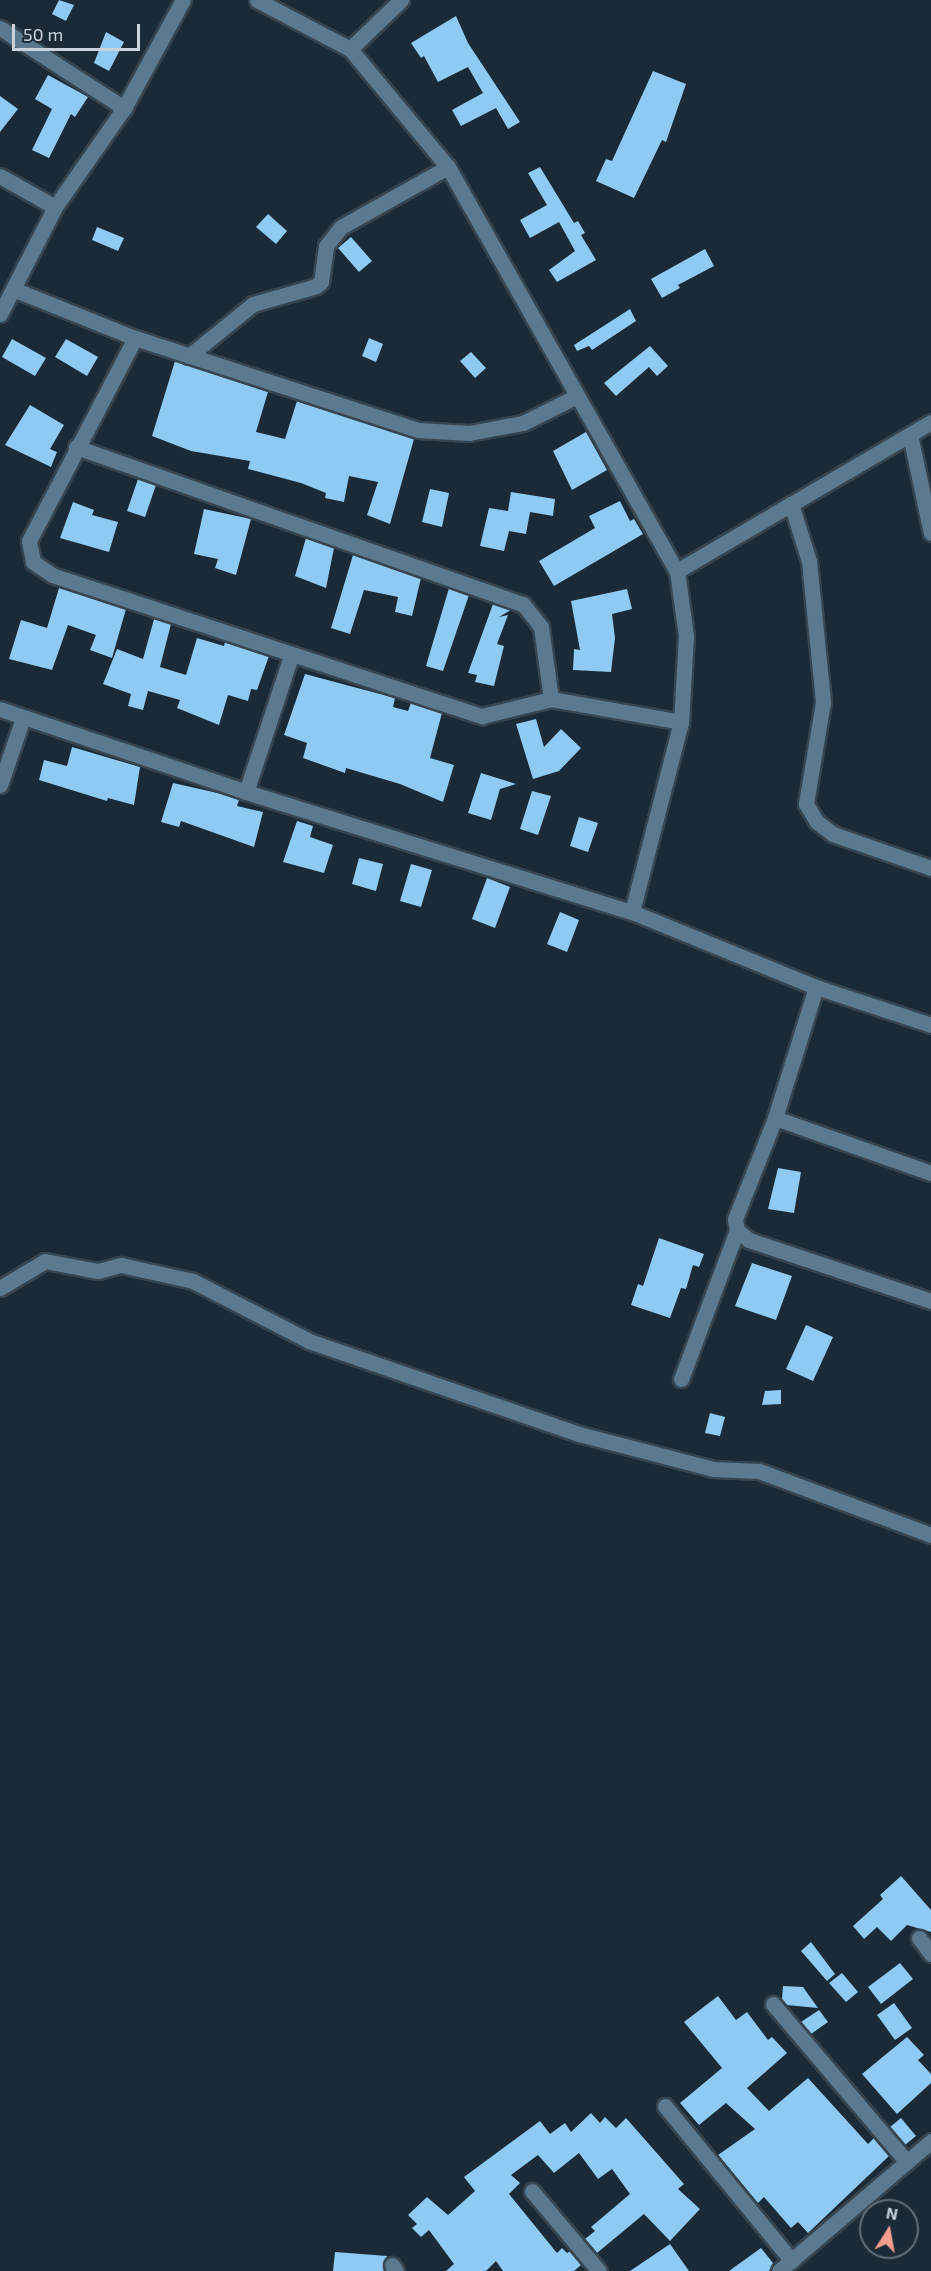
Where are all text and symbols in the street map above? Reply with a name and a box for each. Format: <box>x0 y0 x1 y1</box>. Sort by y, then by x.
scale bar <box>15 12 142 50</box>
text: 50 m <box>23 23 63 45</box>
north arrow <box>859 2199 919 2259</box>
text: N <box>885 2202 900 2223</box>

